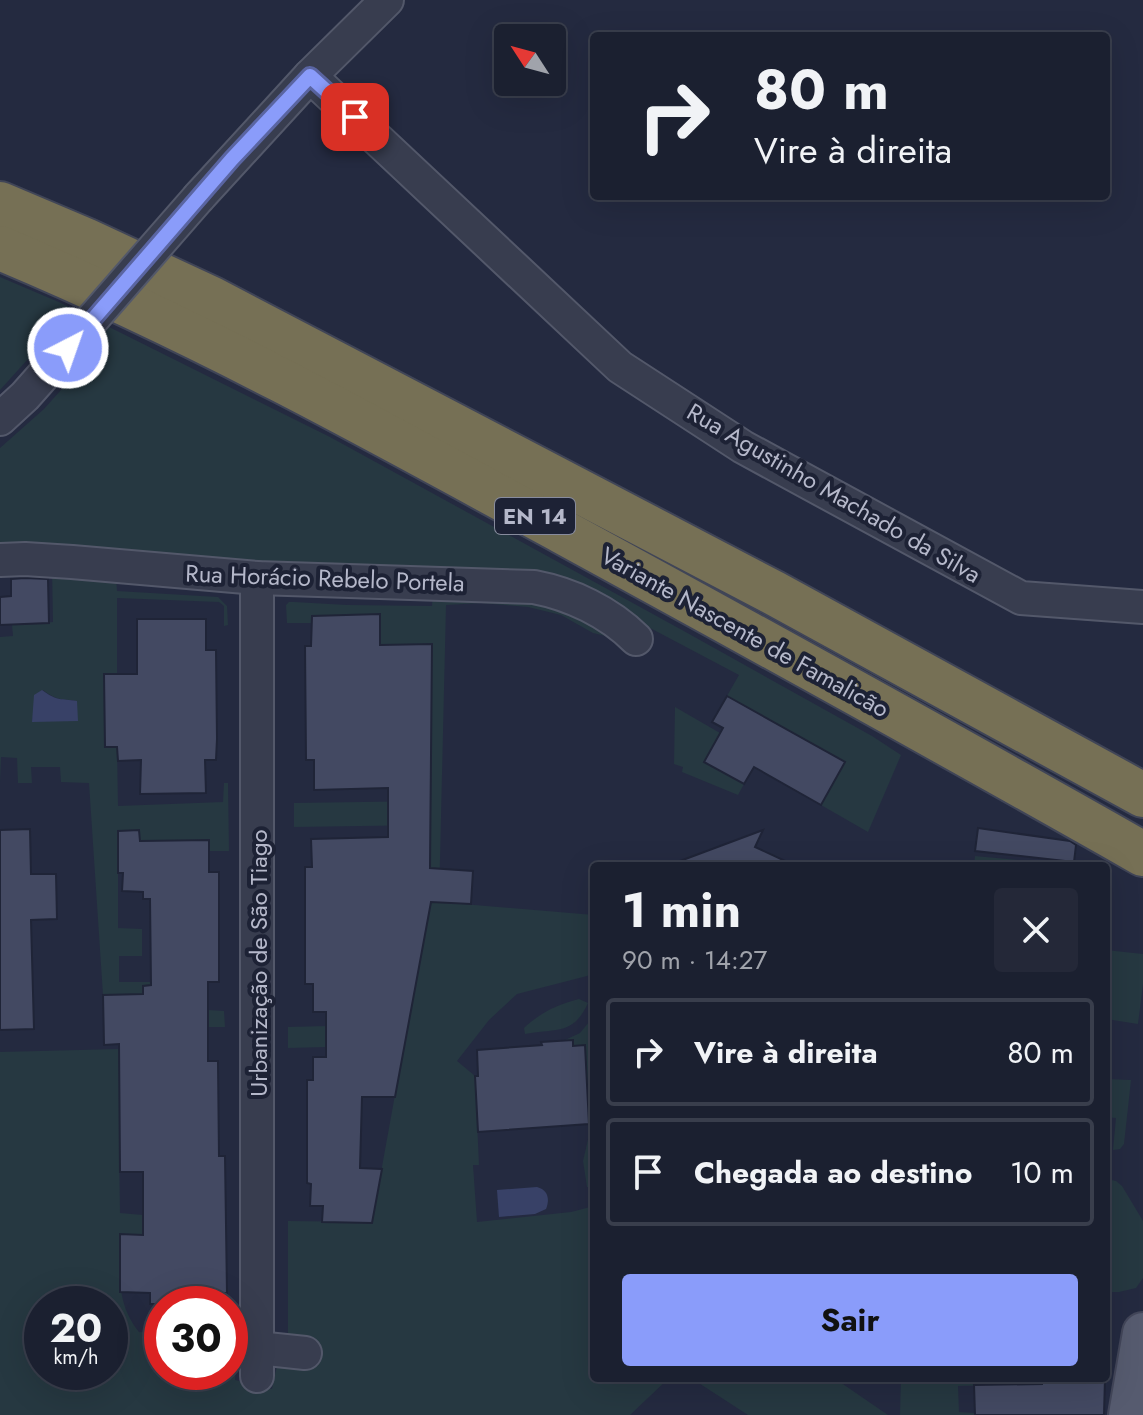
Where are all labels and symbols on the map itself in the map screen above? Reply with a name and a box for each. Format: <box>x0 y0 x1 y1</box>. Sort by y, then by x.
north arrow <box>494 24 566 96</box>
pin <box>321 83 389 151</box>
position arrow <box>26 306 110 390</box>
street label: Rua Agustinho Machado da Silva <box>681 394 987 592</box>
road number: EN 14 <box>495 498 575 534</box>
street label: Variante Nascente de Famalicão <box>594 538 896 726</box>
street label: Rua Horácio Rebelo Portela <box>185 556 465 600</box>
street label: Urbanização de São Tiago <box>241 829 276 1097</box>
speed limit sign: 30 <box>144 1286 248 1390</box>

